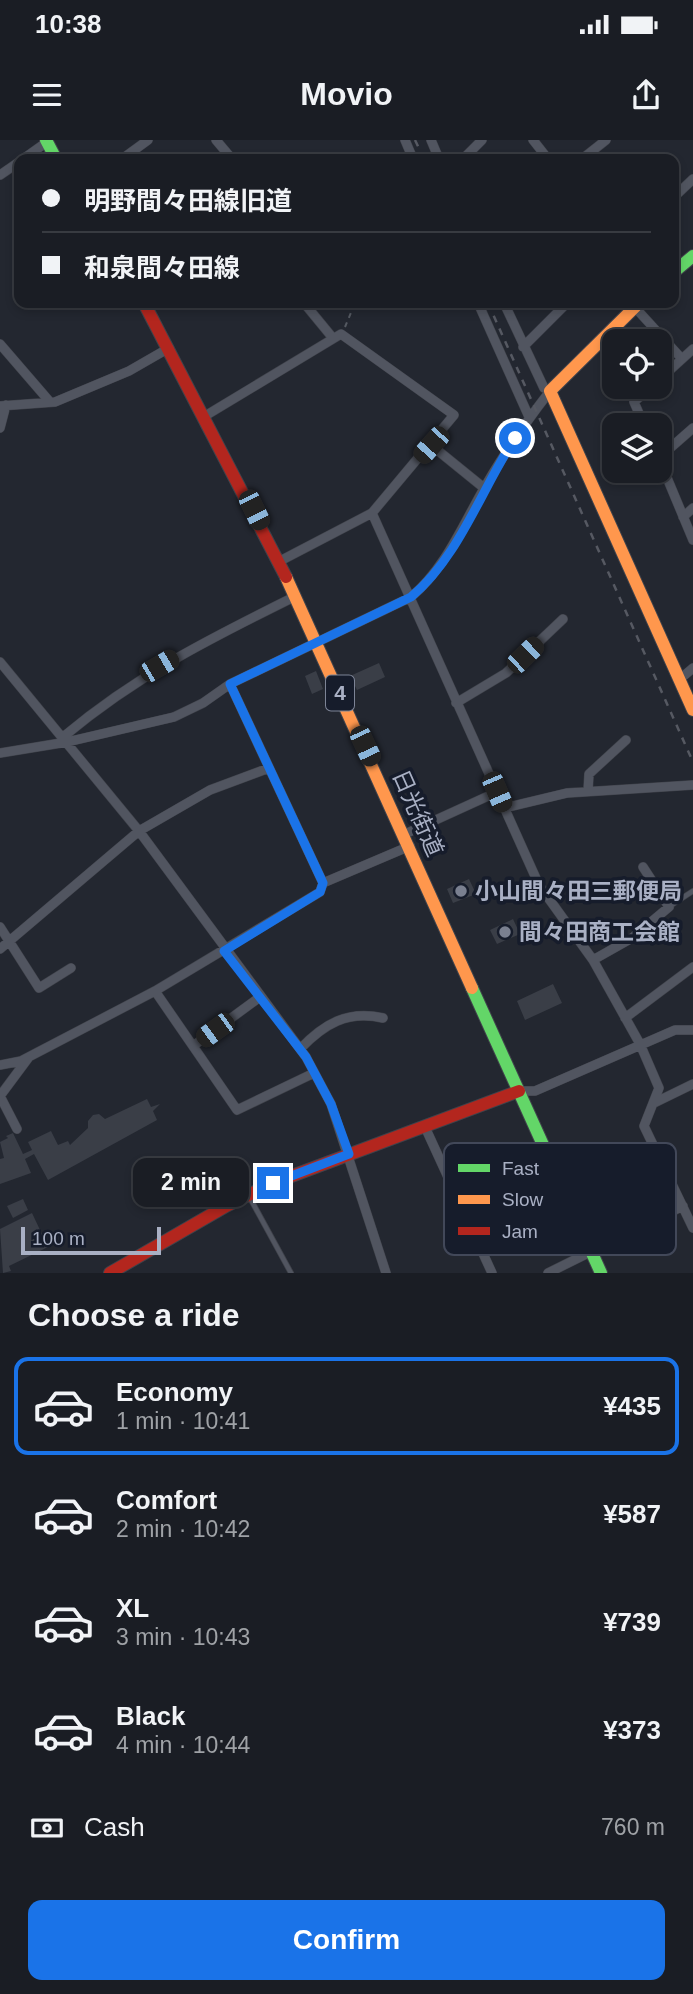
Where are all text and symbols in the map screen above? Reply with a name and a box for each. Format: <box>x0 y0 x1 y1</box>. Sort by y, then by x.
text: 10:38 <box>35 9 102 39</box>
icon: menu <box>28 76 66 114</box>
text: Movio <box>300 76 393 112</box>
icon: share <box>627 76 665 114</box>
text: 明野間々田線旧道 <box>84 186 292 216</box>
text: 和泉間々田線 <box>84 253 240 283</box>
map controls <box>602 329 672 483</box>
button: locate <box>602 329 672 399</box>
button: layers <box>602 413 672 483</box>
car <box>410 422 453 468</box>
route start <box>499 422 531 454</box>
car <box>236 487 273 533</box>
car <box>503 633 548 677</box>
car <box>136 646 183 686</box>
road number: 4 <box>326 676 354 710</box>
car <box>347 723 384 769</box>
street label: 日光街道 <box>387 766 449 860</box>
car <box>480 769 515 815</box>
place label: 小山間々田三郵便局 <box>475 878 682 904</box>
marker: 小山間々田三郵便局 <box>453 883 469 899</box>
place label: 間々田商工会館 <box>519 919 680 945</box>
marker: 間々田商工会館 <box>497 924 513 940</box>
car <box>192 1009 239 1051</box>
legend <box>444 1143 676 1255</box>
callout: 2 min <box>133 1158 248 1208</box>
text: Fast <box>502 1158 540 1179</box>
route end <box>257 1167 289 1199</box>
text: 2 min <box>161 1169 221 1195</box>
text: Slow <box>502 1189 543 1210</box>
text: Jam <box>502 1221 538 1242</box>
scale bar <box>21 1224 161 1256</box>
text: 100 m <box>32 1228 85 1249</box>
text: Choose a ride <box>28 1297 240 1333</box>
icon: car <box>32 1375 95 1438</box>
text: Economy <box>116 1377 233 1407</box>
text: ¥435 <box>603 1391 661 1421</box>
text: 1 min · 10:41 <box>116 1408 250 1434</box>
icon: car <box>32 1483 95 1546</box>
text: Comfort <box>116 1485 217 1515</box>
text: ¥587 <box>603 1499 661 1529</box>
text: 2 min · 10:42 <box>116 1516 250 1542</box>
icon: car <box>32 1591 95 1654</box>
text: XL <box>116 1593 149 1623</box>
text: ¥739 <box>603 1607 661 1637</box>
text: 3 min · 10:43 <box>116 1624 250 1650</box>
icon: car <box>32 1699 95 1762</box>
text: Black <box>116 1701 185 1731</box>
text: ¥373 <box>603 1715 661 1745</box>
text: 4 min · 10:44 <box>116 1732 250 1758</box>
icon: cash <box>28 1809 66 1847</box>
text: Cash <box>84 1812 145 1842</box>
text: 760 m <box>601 1814 665 1840</box>
button: Confirm <box>28 1900 665 1980</box>

